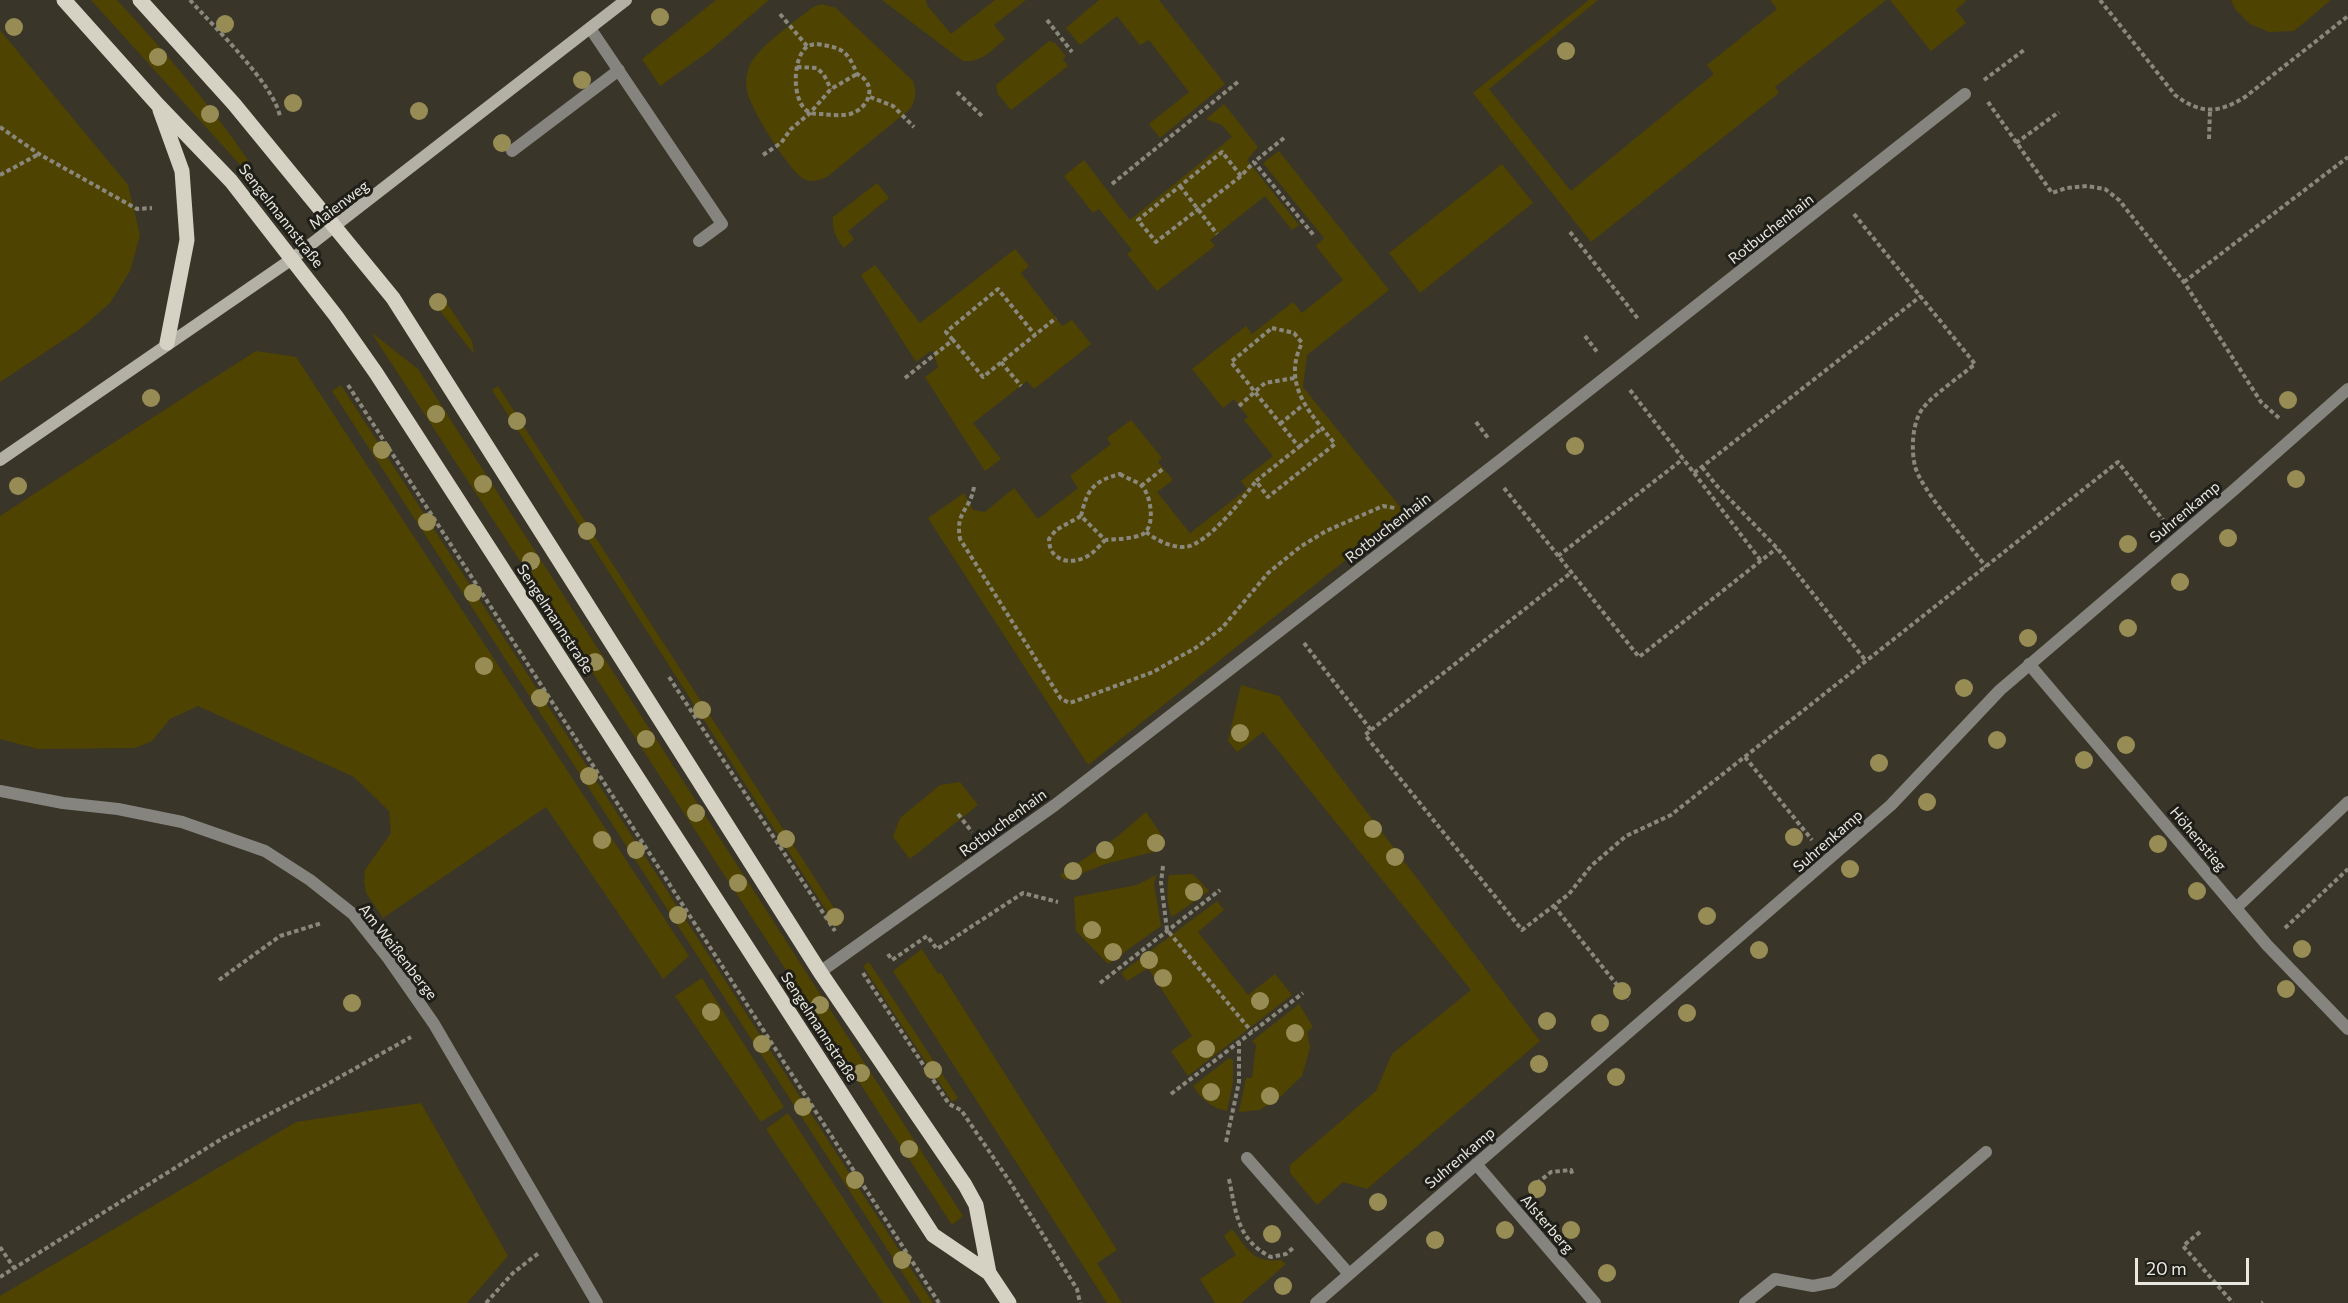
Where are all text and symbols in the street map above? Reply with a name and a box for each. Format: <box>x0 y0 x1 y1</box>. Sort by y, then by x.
street label: Sengelmannstraße <box>235 161 327 271</box>
street label: Maienweg <box>306 177 372 233</box>
street label: Rotbuchenhain <box>1725 190 1817 268</box>
street label: Suhrenkamp <box>2146 477 2224 547</box>
street label: Rotbuchenhain <box>1342 489 1434 567</box>
street label: Sengelmannstraße <box>513 561 597 677</box>
street label: Rotbuchenhain <box>956 785 1050 861</box>
street label: Höhenstieg <box>2166 803 2230 875</box>
street label: Suhrenkamp <box>1790 806 1866 876</box>
street label: Am Weißenberge <box>355 901 441 1003</box>
street label: Sengelmannstraße <box>777 969 861 1085</box>
street label: Suhrenkamp <box>1421 1123 1499 1193</box>
street label: Alsterberg <box>1517 1191 1577 1257</box>
scale bar <box>2138 1246 2252 1284</box>
text: 20 m <box>2146 1257 2187 1279</box>

